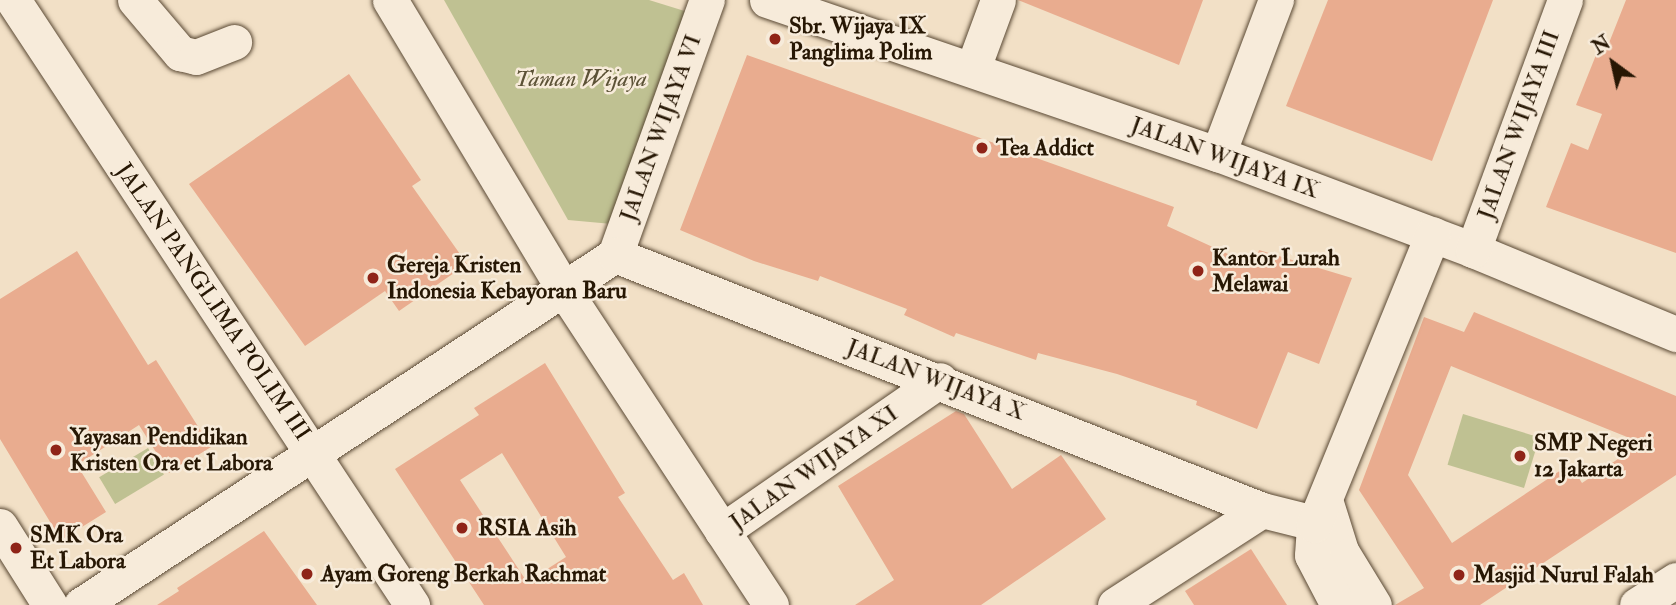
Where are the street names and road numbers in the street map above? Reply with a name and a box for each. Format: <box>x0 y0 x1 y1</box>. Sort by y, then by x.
street label: JALAN WIJAYA III <box>1472 27 1566 223</box>
street label: JALAN WIJAYA VI <box>614 31 708 225</box>
street label: JALAN WIJAYA IX <box>1127 111 1323 205</box>
street label: JALAN PANGLIMA POLIM III <box>110 158 316 446</box>
street label: JALAN WIJAYA X <box>843 333 1029 427</box>
street label: JALAN WIJAYA XI <box>725 400 903 536</box>

